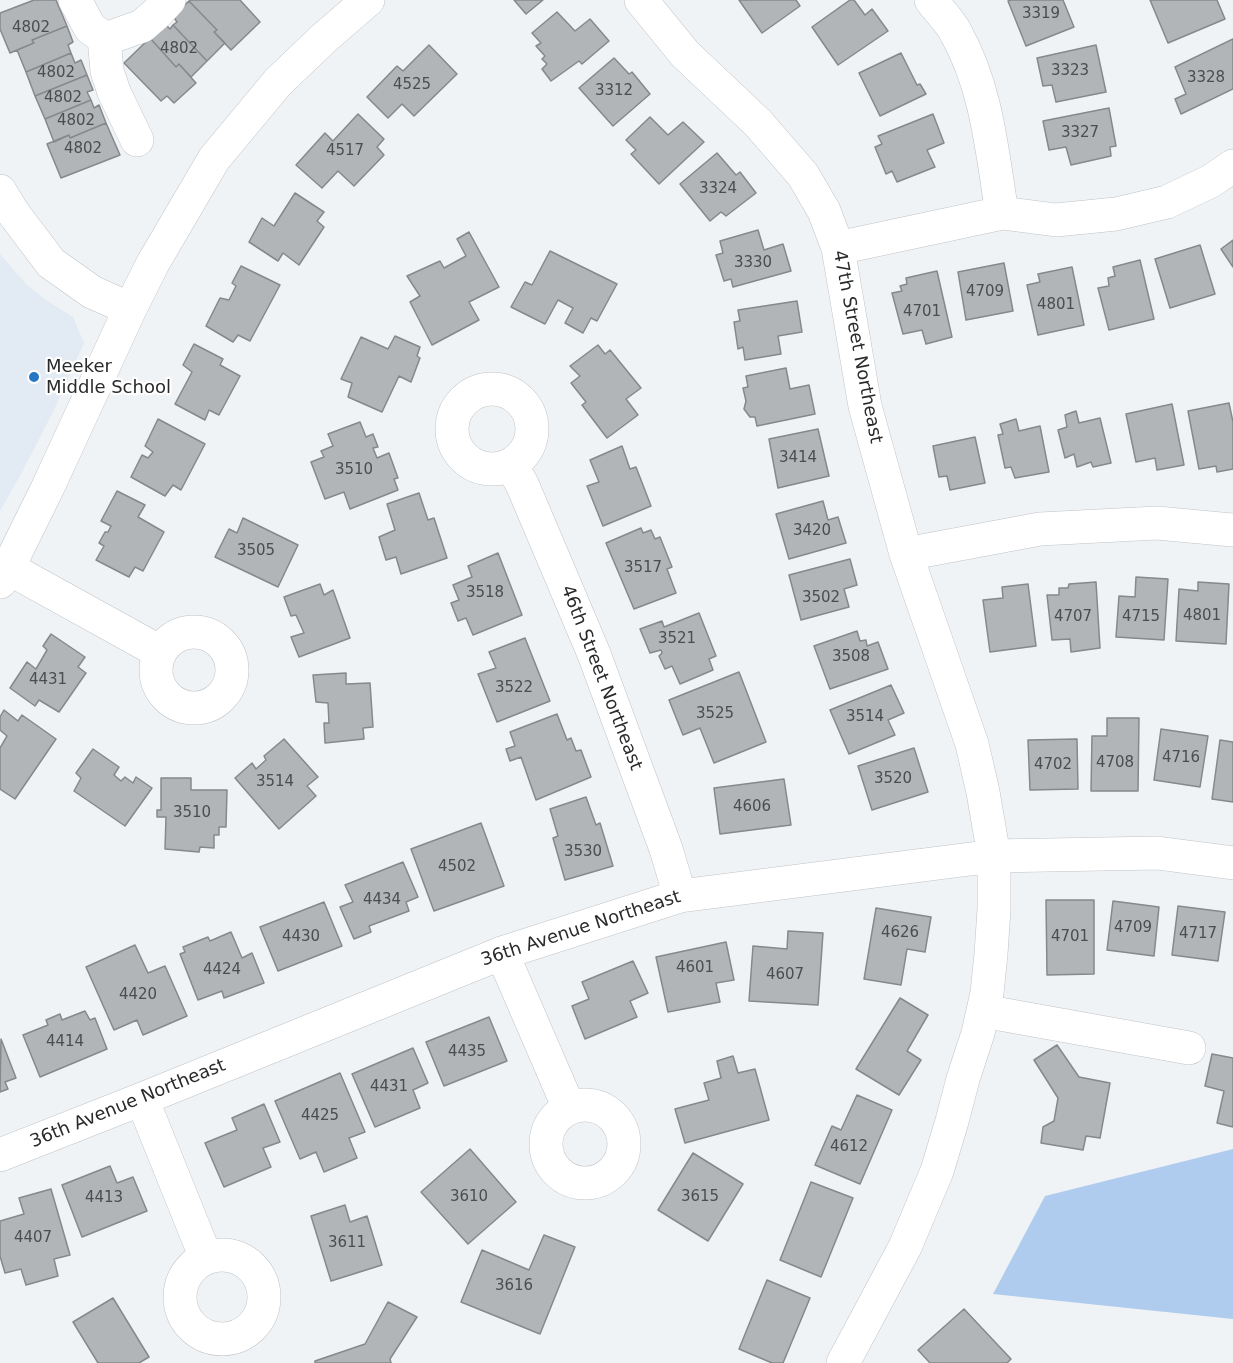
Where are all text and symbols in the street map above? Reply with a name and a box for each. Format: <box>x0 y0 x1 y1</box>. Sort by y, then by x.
house number: 3319 <box>1022 5 1060 23</box>
house number: 4802 <box>12 19 50 37</box>
house number: 4802 <box>160 40 198 58</box>
house number: 3323 <box>1051 62 1089 80</box>
house number: 4802 <box>37 64 75 82</box>
house number: 3328 <box>1187 69 1225 87</box>
house number: 4525 <box>393 76 431 94</box>
house number: 3312 <box>595 82 633 100</box>
house number: 4802 <box>44 89 82 107</box>
house number: 4802 <box>57 112 95 130</box>
house number: 3327 <box>1061 124 1099 142</box>
house number: 4802 <box>64 140 102 158</box>
house number: 4517 <box>326 142 364 160</box>
house number: 3324 <box>699 180 737 198</box>
street label: 47th Street Northeast <box>828 249 886 445</box>
house number: 3330 <box>734 254 772 272</box>
house number: 4709 <box>966 283 1004 301</box>
house number: 4801 <box>1037 296 1075 314</box>
house number: 4701 <box>903 303 941 321</box>
place label: Meeker Middle School <box>46 356 171 398</box>
marker: Meeker Middle School <box>27 370 41 384</box>
house number: 3414 <box>779 449 817 467</box>
house number: 3510 <box>335 461 373 479</box>
house number: 3420 <box>793 522 831 540</box>
house number: 3505 <box>237 542 275 560</box>
house number: 3517 <box>624 559 662 577</box>
street label: 46th Street Northeast <box>556 582 646 774</box>
house number: 3518 <box>466 584 504 602</box>
house number: 3502 <box>802 589 840 607</box>
house number: 4801 <box>1183 607 1221 625</box>
house number: 4707 <box>1054 608 1092 626</box>
house number: 4715 <box>1122 608 1160 626</box>
house number: 3521 <box>658 630 696 648</box>
house number: 3508 <box>832 648 870 666</box>
house number: 4431 <box>29 671 67 689</box>
house number: 3522 <box>495 679 533 697</box>
house number: 3525 <box>696 705 734 723</box>
house number: 3514 <box>846 708 884 726</box>
house number: 4716 <box>1162 749 1200 767</box>
house number: 4708 <box>1096 754 1134 772</box>
house number: 4702 <box>1034 756 1072 774</box>
house number: 3520 <box>874 770 912 788</box>
house number: 3514 <box>256 773 294 791</box>
house number: 4606 <box>733 798 771 816</box>
house number: 3510 <box>173 804 211 822</box>
house number: 3530 <box>564 843 602 861</box>
house number: 4502 <box>438 858 476 876</box>
street label: 36th Avenue Northeast <box>478 887 684 971</box>
house number: 4434 <box>363 891 401 909</box>
house number: 4709 <box>1114 919 1152 937</box>
house number: 4626 <box>881 924 919 942</box>
house number: 4717 <box>1179 925 1217 943</box>
house number: 4430 <box>282 928 320 946</box>
house number: 4701 <box>1051 928 1089 946</box>
house number: 4601 <box>676 959 714 977</box>
house number: 4424 <box>203 961 241 979</box>
house number: 4607 <box>766 966 804 984</box>
house number: 4420 <box>119 986 157 1004</box>
house number: 4414 <box>46 1033 84 1051</box>
house number: 4435 <box>448 1043 486 1061</box>
street label: 36th Avenue Northeast <box>27 1055 229 1153</box>
house number: 4431 <box>370 1078 408 1096</box>
house number: 4425 <box>301 1107 339 1125</box>
house number: 4612 <box>830 1138 868 1156</box>
house number: 3610 <box>450 1188 488 1206</box>
house number: 3615 <box>681 1188 719 1206</box>
house number: 4413 <box>85 1189 123 1207</box>
house number: 4407 <box>14 1229 52 1247</box>
house number: 3611 <box>328 1234 366 1252</box>
house number: 3616 <box>495 1277 533 1295</box>

